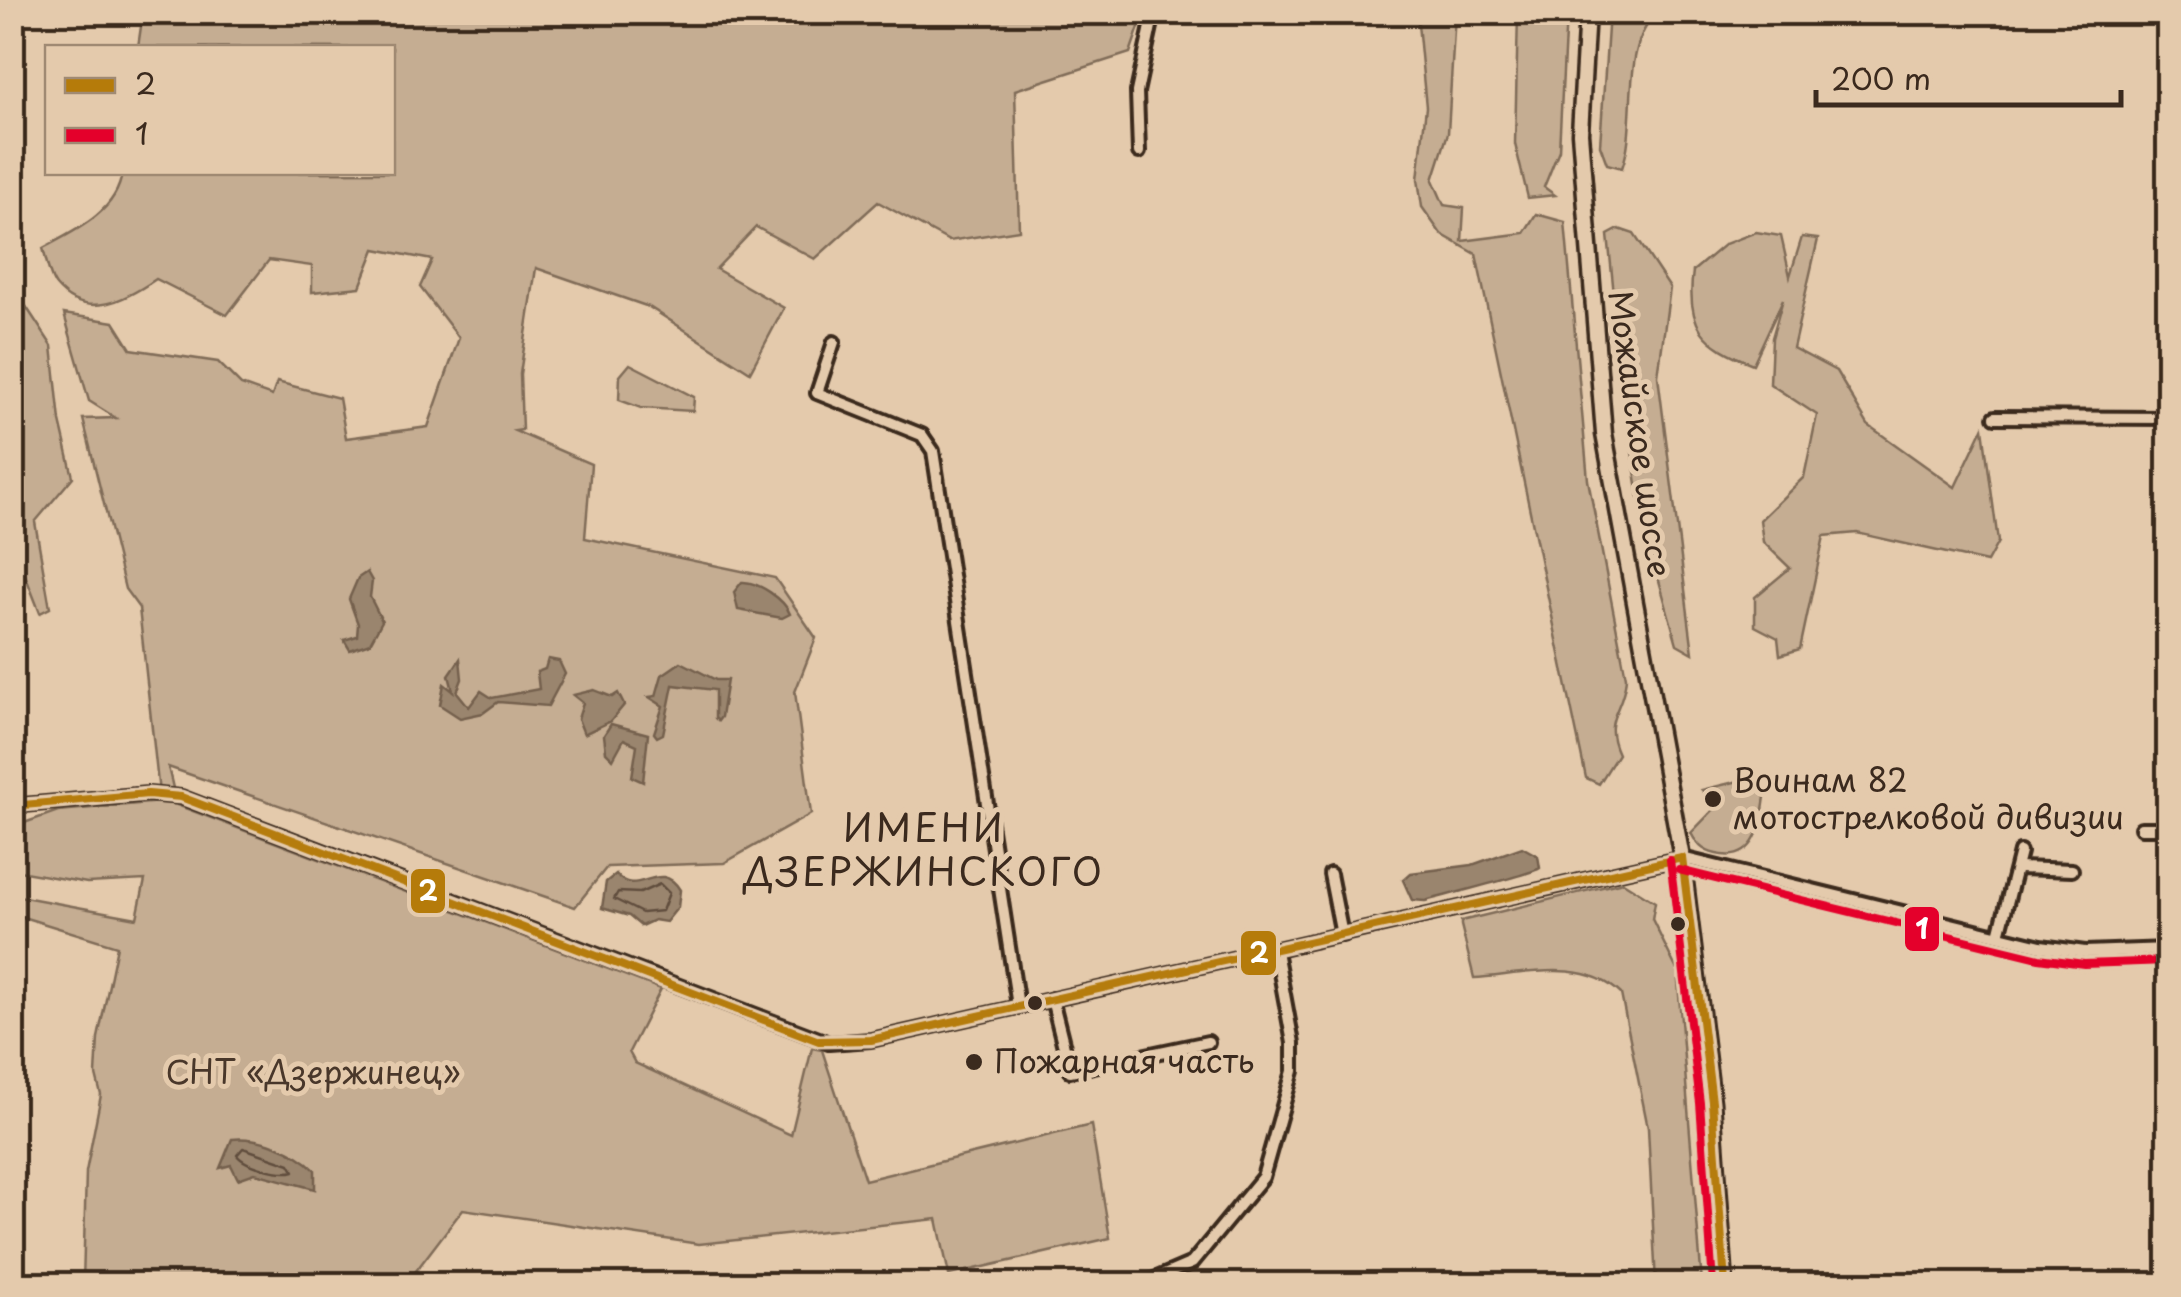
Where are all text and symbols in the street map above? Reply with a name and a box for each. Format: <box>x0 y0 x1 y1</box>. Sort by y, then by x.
legend <box>45 45 395 175</box>
scale bar <box>1816 45 2121 107</box>
text: 200 m <box>1831 55 1931 100</box>
text: 2 <box>135 60 156 105</box>
text: 1 <box>135 110 148 155</box>
street label: Можайское шоссе <box>1597 287 1685 580</box>
place label: Воинам 82 мотострелковой дивизии <box>1733 755 2124 840</box>
marker: Воинам 82 мотострелковой дивизии <box>1702 788 1724 810</box>
district label: ИМЕНИ ДЗЕРЖИНСКОГО <box>742 798 1105 899</box>
line badge: 2 <box>409 867 447 915</box>
text: 2 <box>418 868 438 911</box>
line badge: 1 <box>1903 905 1941 953</box>
text: 1 <box>1915 906 1929 949</box>
unlabelled marker <box>1668 914 1688 934</box>
line badge: 2 <box>1239 929 1278 977</box>
text: 2 <box>1249 930 1269 973</box>
unlabelled marker <box>1025 993 1045 1013</box>
place label: Пожарная часть <box>994 1036 1254 1084</box>
park label: СНТ «Дзержинец» <box>165 1047 461 1095</box>
marker: Пожарная часть <box>963 1051 985 1073</box>

